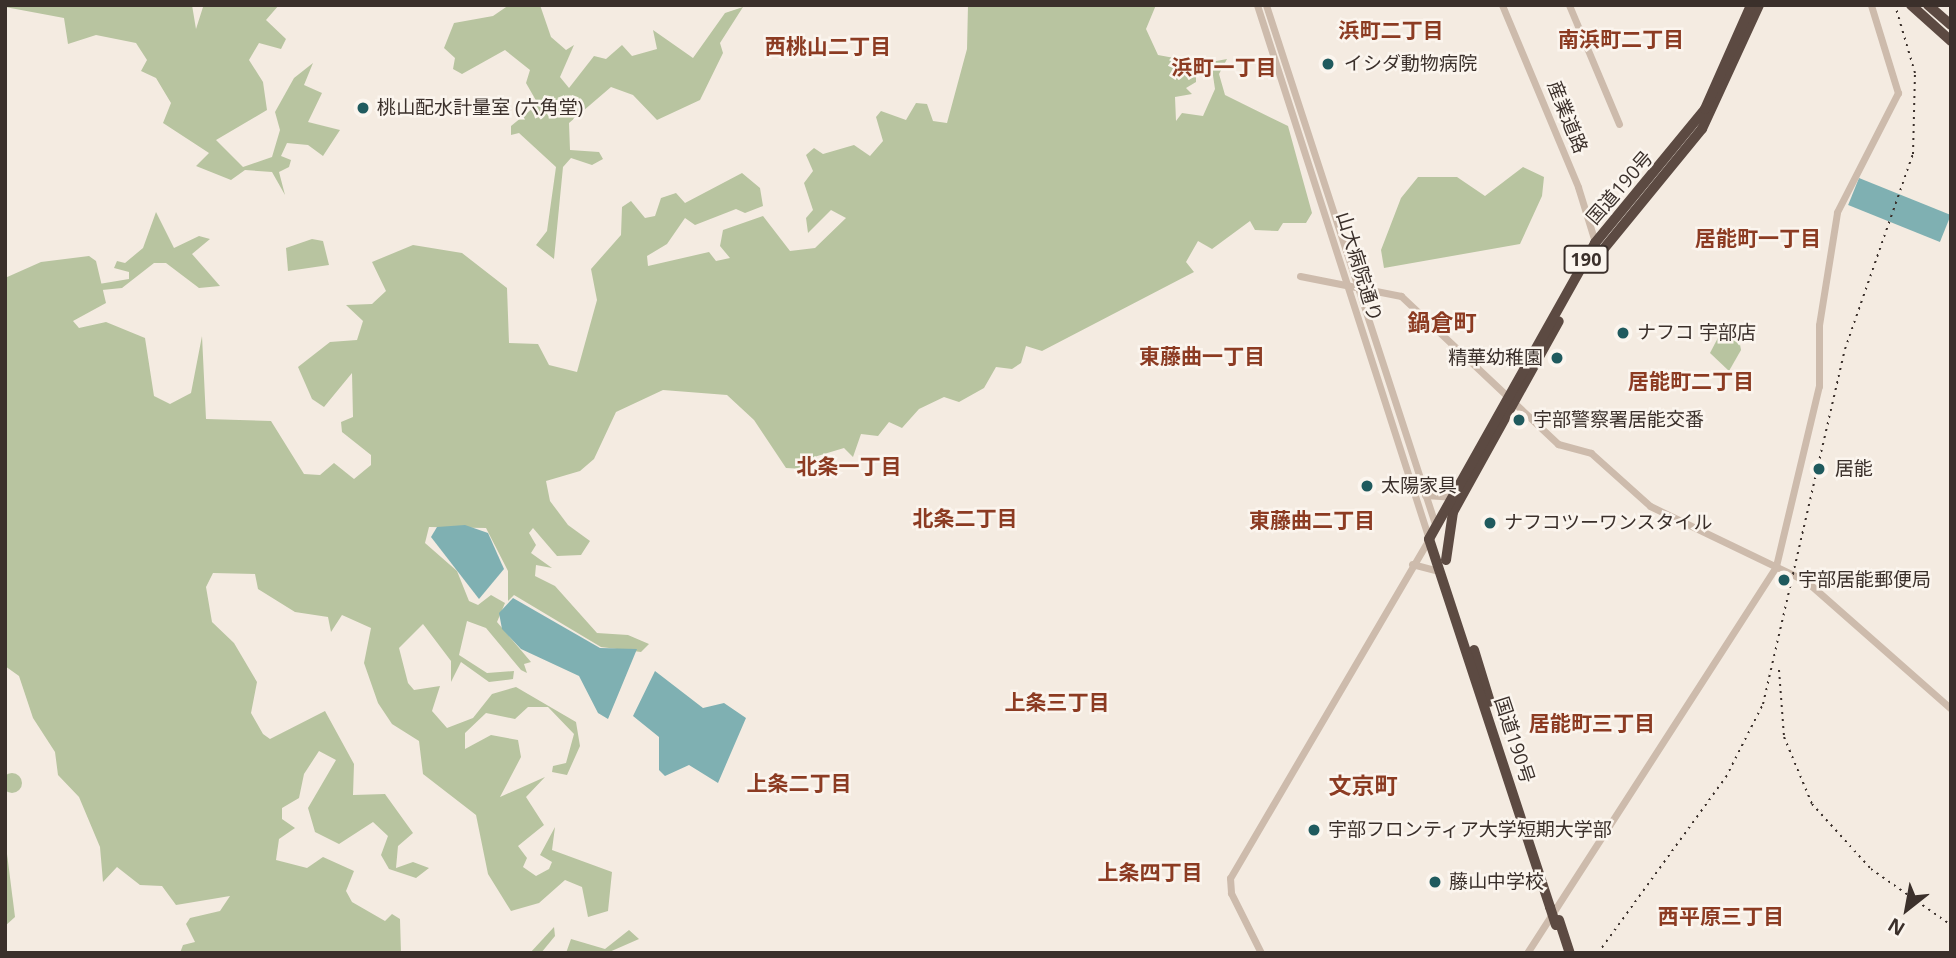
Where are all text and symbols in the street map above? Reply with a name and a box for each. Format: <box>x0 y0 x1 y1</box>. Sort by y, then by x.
district label: 浜町二丁目 <box>1339 17 1443 43</box>
district label: 南浜町二丁目 <box>1558 26 1684 52</box>
district label: 西桃山二丁目 <box>765 33 891 59</box>
place label: イシダ動物病院 <box>1344 53 1477 75</box>
district label: 浜町一丁目 <box>1172 54 1276 80</box>
marker: イシダ動物病院 <box>1318 54 1338 74</box>
street label: 産業道路 <box>1542 77 1592 157</box>
place label: 桃山配水計量室 (六角堂) <box>377 97 583 119</box>
marker: 桃山配水計量室 (六角堂) <box>355 100 371 116</box>
street label: 国道190号 <box>1582 147 1658 229</box>
street label: 山大病院通り <box>1331 209 1387 325</box>
district label: 居能町一丁目 <box>1695 225 1821 251</box>
road number: 190 <box>1563 244 1609 274</box>
district label: 鍋倉町 <box>1408 308 1476 336</box>
place label: ナフコ 宇部店 <box>1637 322 1756 344</box>
marker: ナフコ 宇部店 <box>1615 325 1631 341</box>
district label: 東藤曲一丁目 <box>1139 343 1265 369</box>
place label: 精華幼稚園 <box>1448 347 1543 369</box>
marker: 精華幼稚園 <box>1549 350 1565 366</box>
district label: 居能町二丁目 <box>1628 368 1754 394</box>
place label: 宇部警察署居能交番 <box>1533 409 1704 431</box>
marker: 宇部警察署居能交番 <box>1511 412 1527 428</box>
district label: 北条一丁目 <box>797 453 901 479</box>
place label: 居能 <box>1835 458 1873 480</box>
marker: 居能 <box>1809 459 1829 479</box>
place label: 太陽家具 <box>1381 475 1457 497</box>
marker: 太陽家具 <box>1359 478 1375 494</box>
district label: 北条二丁目 <box>913 505 1017 531</box>
district label: 東藤曲二丁目 <box>1249 507 1375 533</box>
place label: ナフコツーワンスタイル <box>1504 512 1713 534</box>
marker: ナフコツーワンスタイル <box>1482 515 1498 531</box>
place label: 宇部居能郵便局 <box>1798 569 1931 591</box>
marker: 宇部居能郵便局 <box>1776 572 1792 588</box>
district label: 上条三丁目 <box>1005 689 1109 715</box>
street label: 国道190号 <box>1489 694 1539 786</box>
district label: 居能町三丁目 <box>1529 710 1655 736</box>
district label: 上条二丁目 <box>747 770 851 796</box>
district label: 文京町 <box>1329 771 1397 799</box>
place label: 宇部フロンティア大学短期大学部 <box>1328 819 1613 841</box>
marker: 宇部フロンティア大学短期大学部 <box>1306 822 1322 838</box>
district label: 上条四丁目 <box>1098 859 1202 885</box>
place label: 藤山中学校 <box>1449 871 1544 893</box>
marker: 藤山中学校 <box>1427 874 1443 890</box>
north arrow <box>1872 874 1942 944</box>
district label: 西平原三丁目 <box>1658 903 1784 929</box>
text: N <box>1883 912 1910 942</box>

